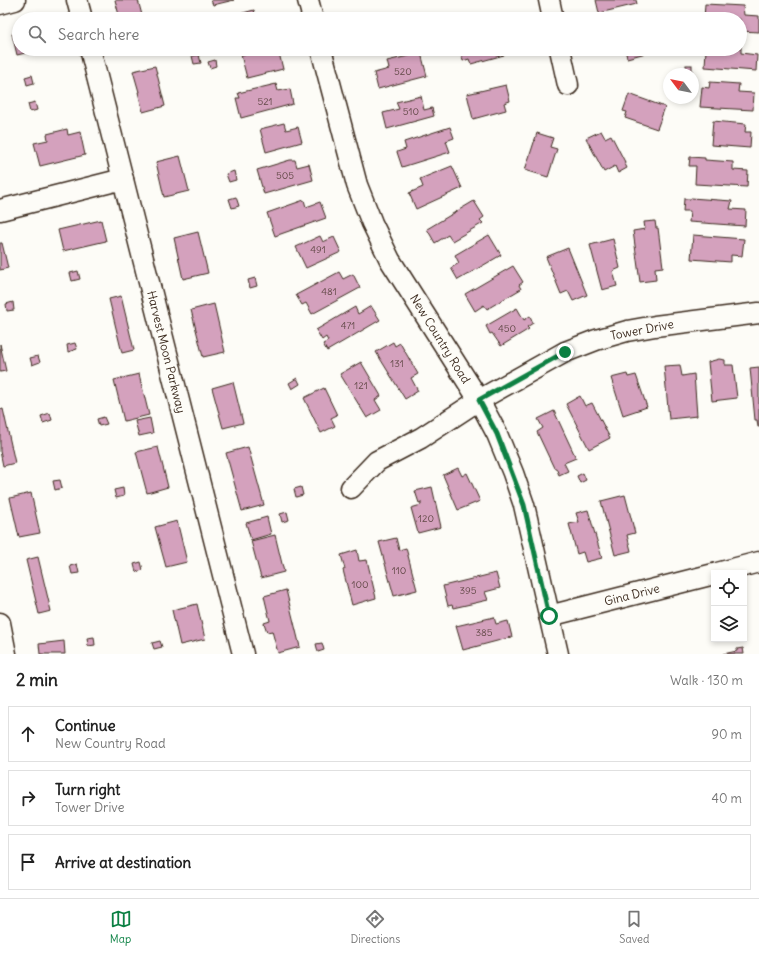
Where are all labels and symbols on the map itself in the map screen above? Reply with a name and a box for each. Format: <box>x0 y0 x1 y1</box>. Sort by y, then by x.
house number: 520 <box>394 65 412 78</box>
north arrow <box>663 68 699 104</box>
house number: 521 <box>257 95 273 108</box>
house number: 510 <box>403 105 419 118</box>
house number: 505 <box>276 169 294 182</box>
house number: 491 <box>310 243 326 256</box>
house number: 481 <box>321 285 337 298</box>
street label: Harvest Moon Parkway <box>144 289 189 415</box>
street label: New Country Road <box>407 291 474 386</box>
street label: Tower Drive <box>609 316 675 343</box>
house number: 471 <box>341 319 355 332</box>
house number: 450 <box>498 322 516 335</box>
route end <box>556 343 574 361</box>
house number: 131 <box>390 357 404 370</box>
house number: 121 <box>354 379 368 392</box>
house number: 120 <box>418 512 434 525</box>
house number: 110 <box>392 564 406 577</box>
house number: 100 <box>351 578 369 591</box>
street label: Gina Drive <box>603 580 661 609</box>
house number: 395 <box>459 584 477 597</box>
route start <box>540 607 558 625</box>
house number: 385 <box>475 626 493 639</box>

